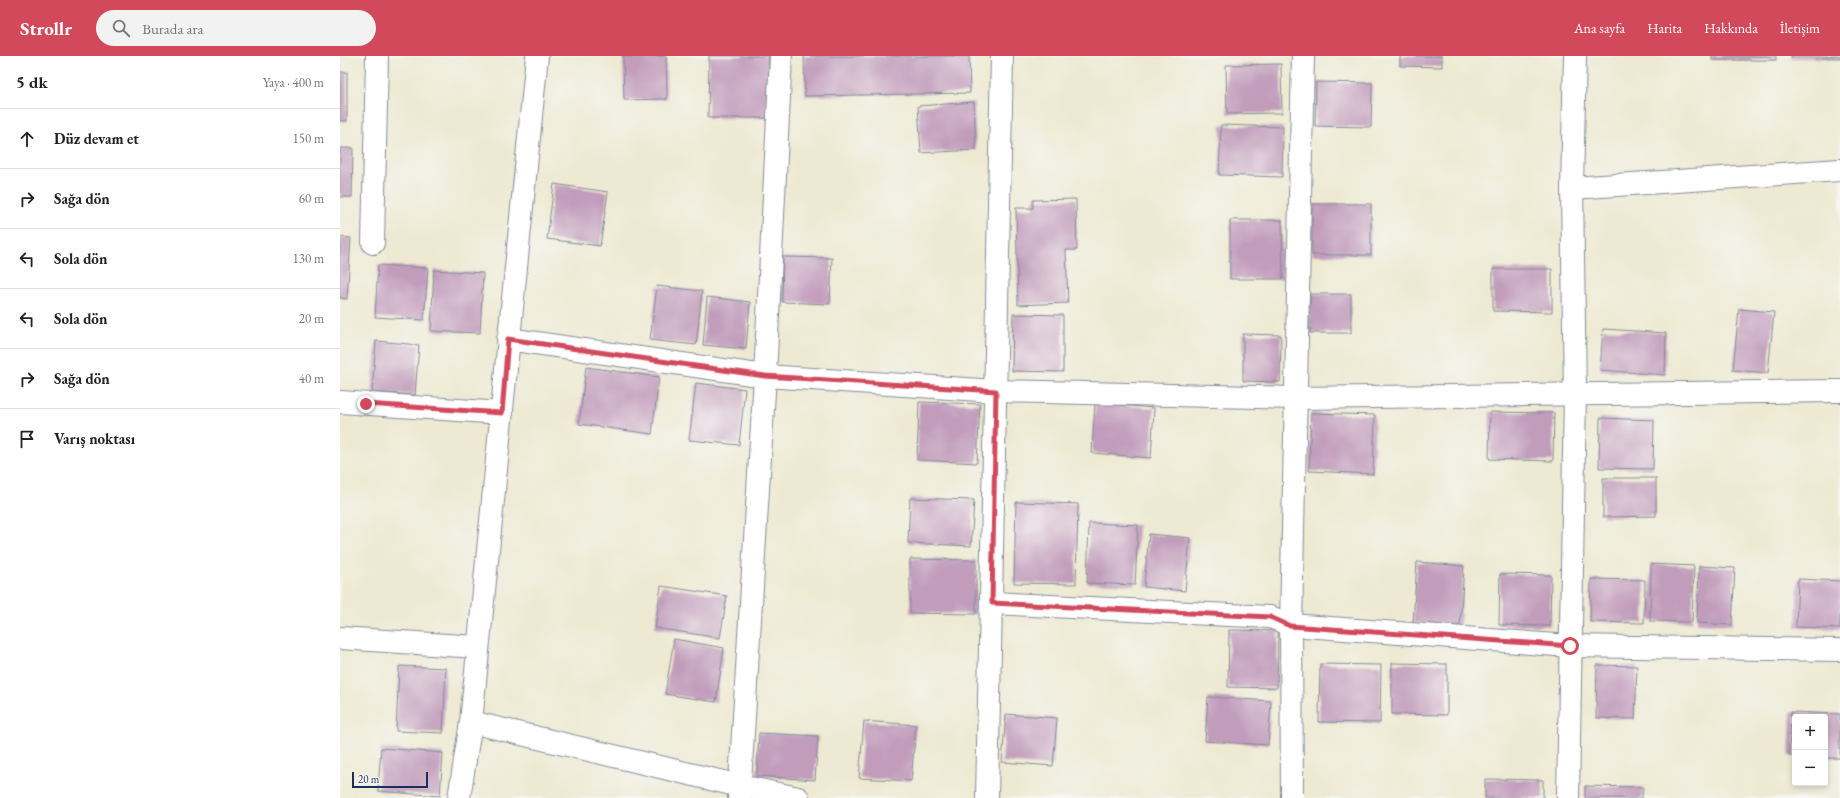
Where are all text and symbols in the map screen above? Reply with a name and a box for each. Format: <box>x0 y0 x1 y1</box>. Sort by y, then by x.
search box <box>96 10 376 46</box>
text: Strollr <box>20 16 72 41</box>
icon: search <box>110 17 132 39</box>
text: Burada ara <box>142 19 203 38</box>
text: Ana sayfa <box>1574 19 1625 37</box>
text: Harita <box>1647 19 1682 37</box>
text: Hakkında <box>1704 19 1758 37</box>
text: İletişim <box>1780 19 1820 37</box>
text: 5 dk <box>16 71 48 93</box>
text: Yaya · 400 m <box>263 74 324 91</box>
icon: ahead <box>16 128 38 150</box>
text: Düz devam et <box>54 129 139 148</box>
text: 150 m <box>293 130 324 147</box>
icon: right <box>16 188 38 210</box>
text: Sağa dön <box>54 189 110 208</box>
text: 60 m <box>299 190 324 207</box>
icon: left <box>16 248 38 270</box>
text: Sola dön <box>54 249 107 268</box>
text: 130 m <box>293 250 324 267</box>
icon: left <box>16 308 38 330</box>
text: Sola dön <box>54 309 107 328</box>
text: 20 m <box>299 310 324 327</box>
icon: right <box>16 368 38 390</box>
text: Sağa dön <box>54 369 110 388</box>
text: 40 m <box>299 370 324 387</box>
route end <box>357 395 375 413</box>
icon: arrive <box>16 428 38 450</box>
text: Varış noktası <box>54 429 135 448</box>
route start <box>1561 637 1579 655</box>
map controls <box>1792 714 1828 786</box>
button: + <box>1792 714 1828 750</box>
button: − <box>1792 750 1828 786</box>
scale bar <box>352 770 428 789</box>
text: 20 m <box>358 772 379 786</box>

